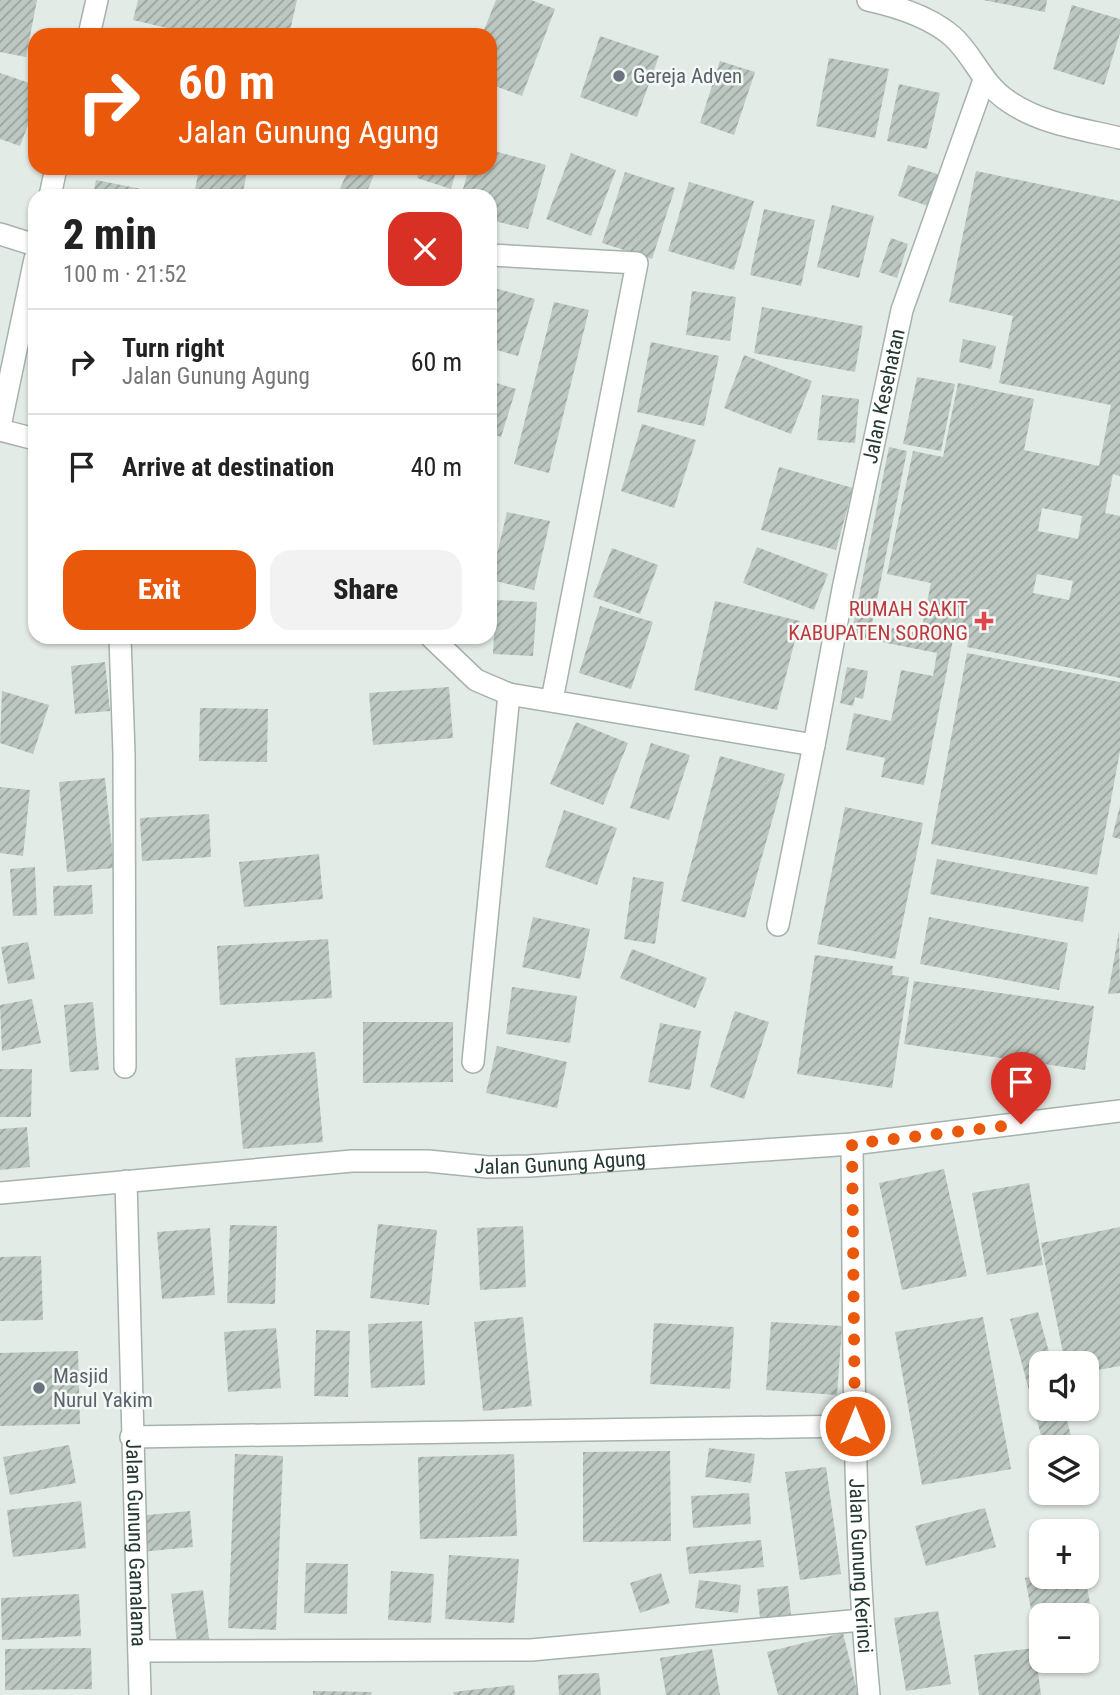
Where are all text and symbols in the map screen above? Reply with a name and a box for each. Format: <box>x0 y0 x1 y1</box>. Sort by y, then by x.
text: 60 m <box>178 54 275 111</box>
icon: right <box>63 56 154 147</box>
place label: Gereja Adven <box>633 64 742 88</box>
marker: Gereja Adven <box>611 68 627 84</box>
text: Jalan Gunung Agung <box>178 113 439 151</box>
text: 2 min <box>63 210 157 259</box>
button: close <box>388 212 462 286</box>
text: 100 m · 21:52 <box>63 261 187 288</box>
street label: Jalan Kesehatan <box>858 327 910 466</box>
text: Turn right <box>122 333 224 363</box>
icon: right <box>63 343 101 381</box>
text: 60 m <box>411 347 462 377</box>
text: Jalan Gunung Agung <box>122 363 310 390</box>
icon: arrive <box>63 448 101 486</box>
text: Arrive at destination <box>122 452 334 482</box>
text: 40 m <box>411 452 462 482</box>
button: Exit <box>63 550 256 630</box>
button: Share <box>270 550 462 630</box>
place label: RUMAH SAKIT KABUPATEN SORONG <box>788 597 968 645</box>
marker: RUMAH SAKIT KABUPATEN SORONG <box>974 611 994 631</box>
pin <box>991 1052 1051 1124</box>
icon: arrive <box>1002 1063 1040 1101</box>
street label: Jalan Gunung Agung <box>473 1146 647 1179</box>
map controls <box>1029 1351 1099 1673</box>
button: sound <box>1029 1351 1099 1421</box>
place label: Masjid Nurul Yakim <box>53 1364 153 1412</box>
marker: Masjid Nurul Yakim <box>31 1380 47 1396</box>
position arrow <box>818 1389 892 1463</box>
button: layers <box>1029 1435 1099 1505</box>
street label: Jalan Gunung Gamalama <box>121 1439 151 1647</box>
street label: Jalan Gunung Kerinci <box>844 1478 877 1654</box>
button: + <box>1029 1519 1099 1589</box>
button: − <box>1029 1603 1099 1673</box>

